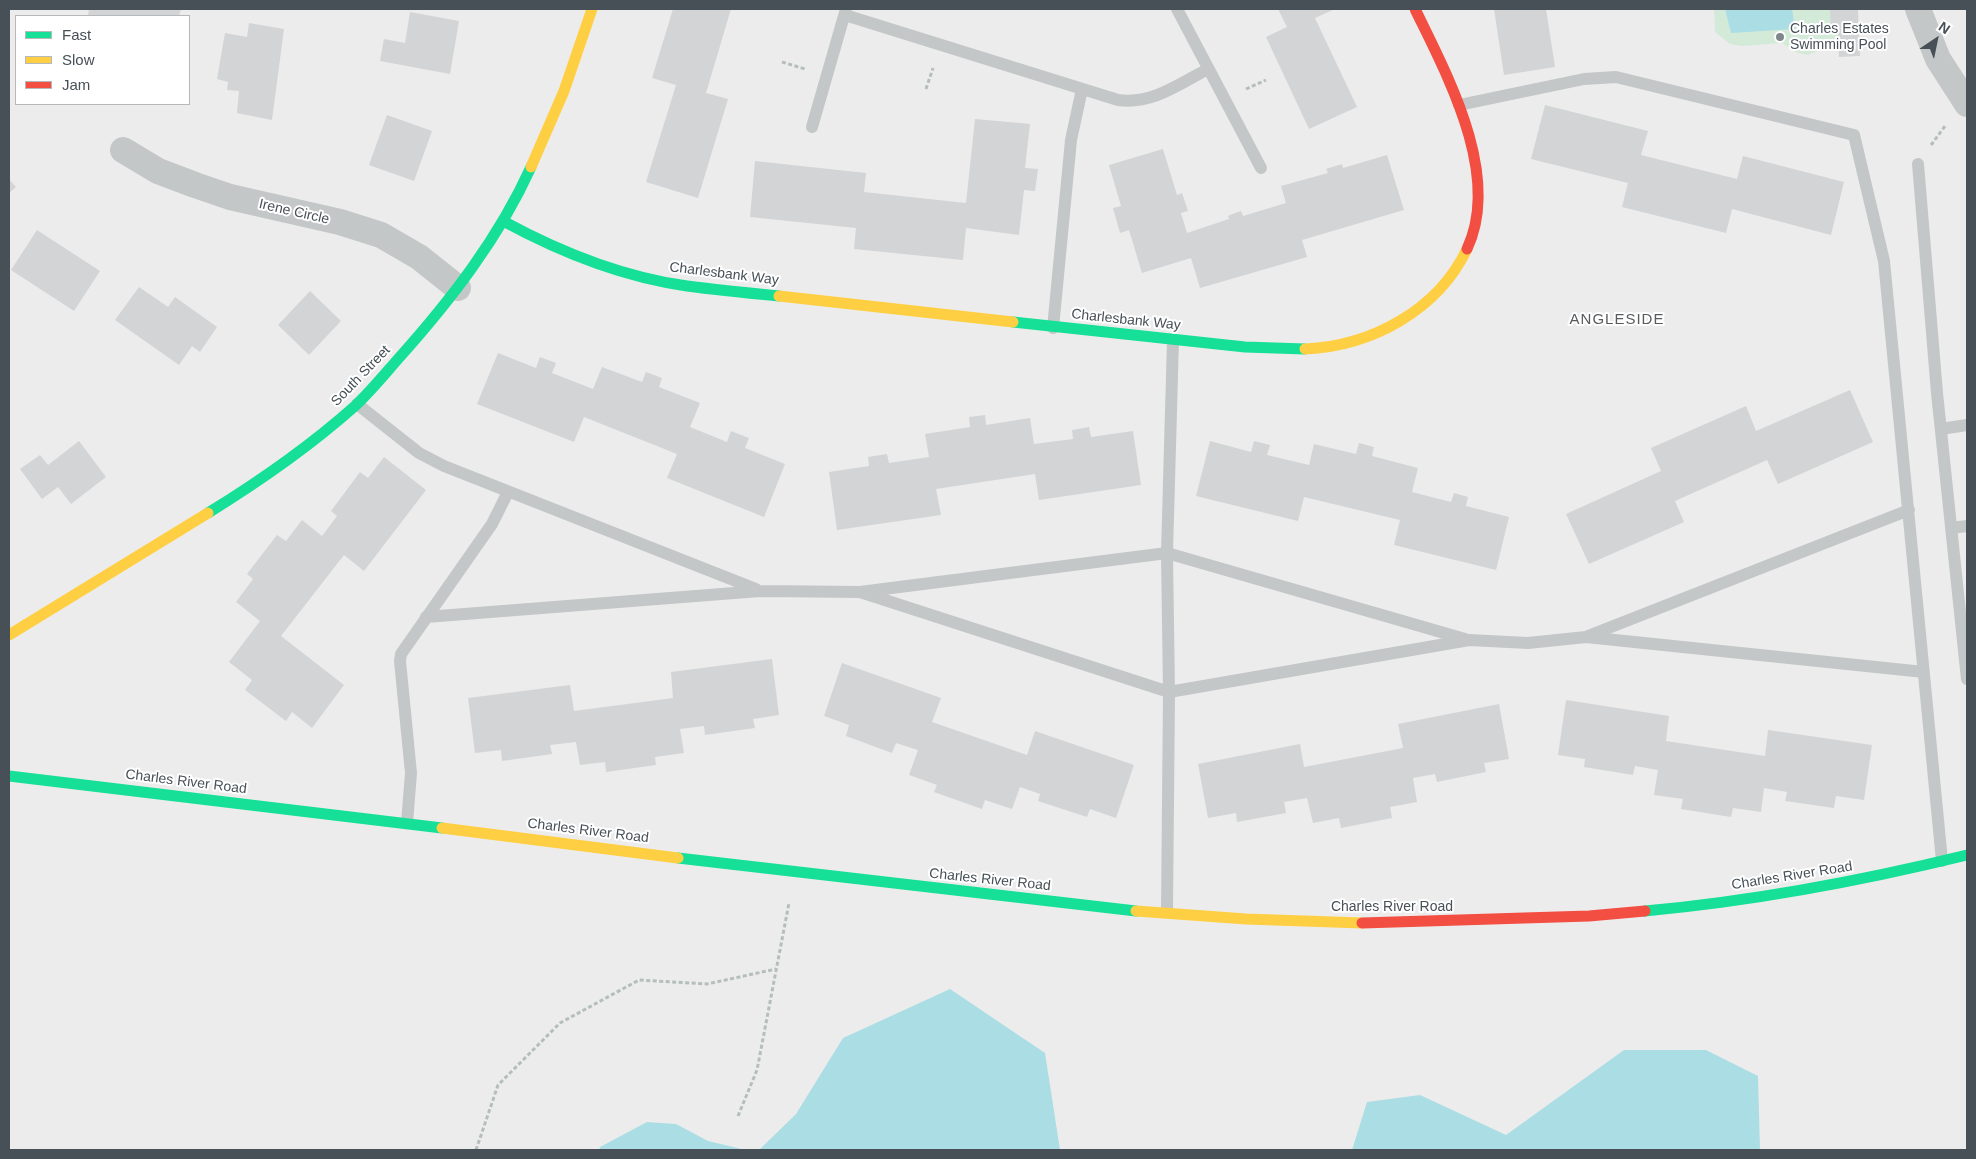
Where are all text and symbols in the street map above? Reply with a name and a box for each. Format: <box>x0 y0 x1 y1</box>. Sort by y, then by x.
legend <box>15 15 190 105</box>
north arrow <box>1911 15 1961 65</box>
text: N <box>1936 18 1953 37</box>
place label: Charles Estates Swimming Pool <box>1790 21 1889 54</box>
text: Fast <box>62 26 91 43</box>
marker: Charles Estates Swimming Pool <box>1774 31 1786 43</box>
text: Slow <box>62 51 95 68</box>
text: Jam <box>62 76 90 93</box>
street label: Irene Circle <box>257 196 331 228</box>
street label: Charlesbank Way <box>668 259 780 289</box>
street label: Charlesbank Way <box>1070 306 1182 334</box>
district label: ANGLESIDE <box>1568 311 1666 329</box>
street label: South Street <box>328 342 394 410</box>
street label: Charles River Road <box>124 766 248 798</box>
street label: Charles River Road <box>526 815 650 847</box>
street label: Charles River Road <box>1730 858 1854 894</box>
street label: Charles River Road <box>928 865 1052 895</box>
street label: Charles River Road <box>1331 899 1453 915</box>

